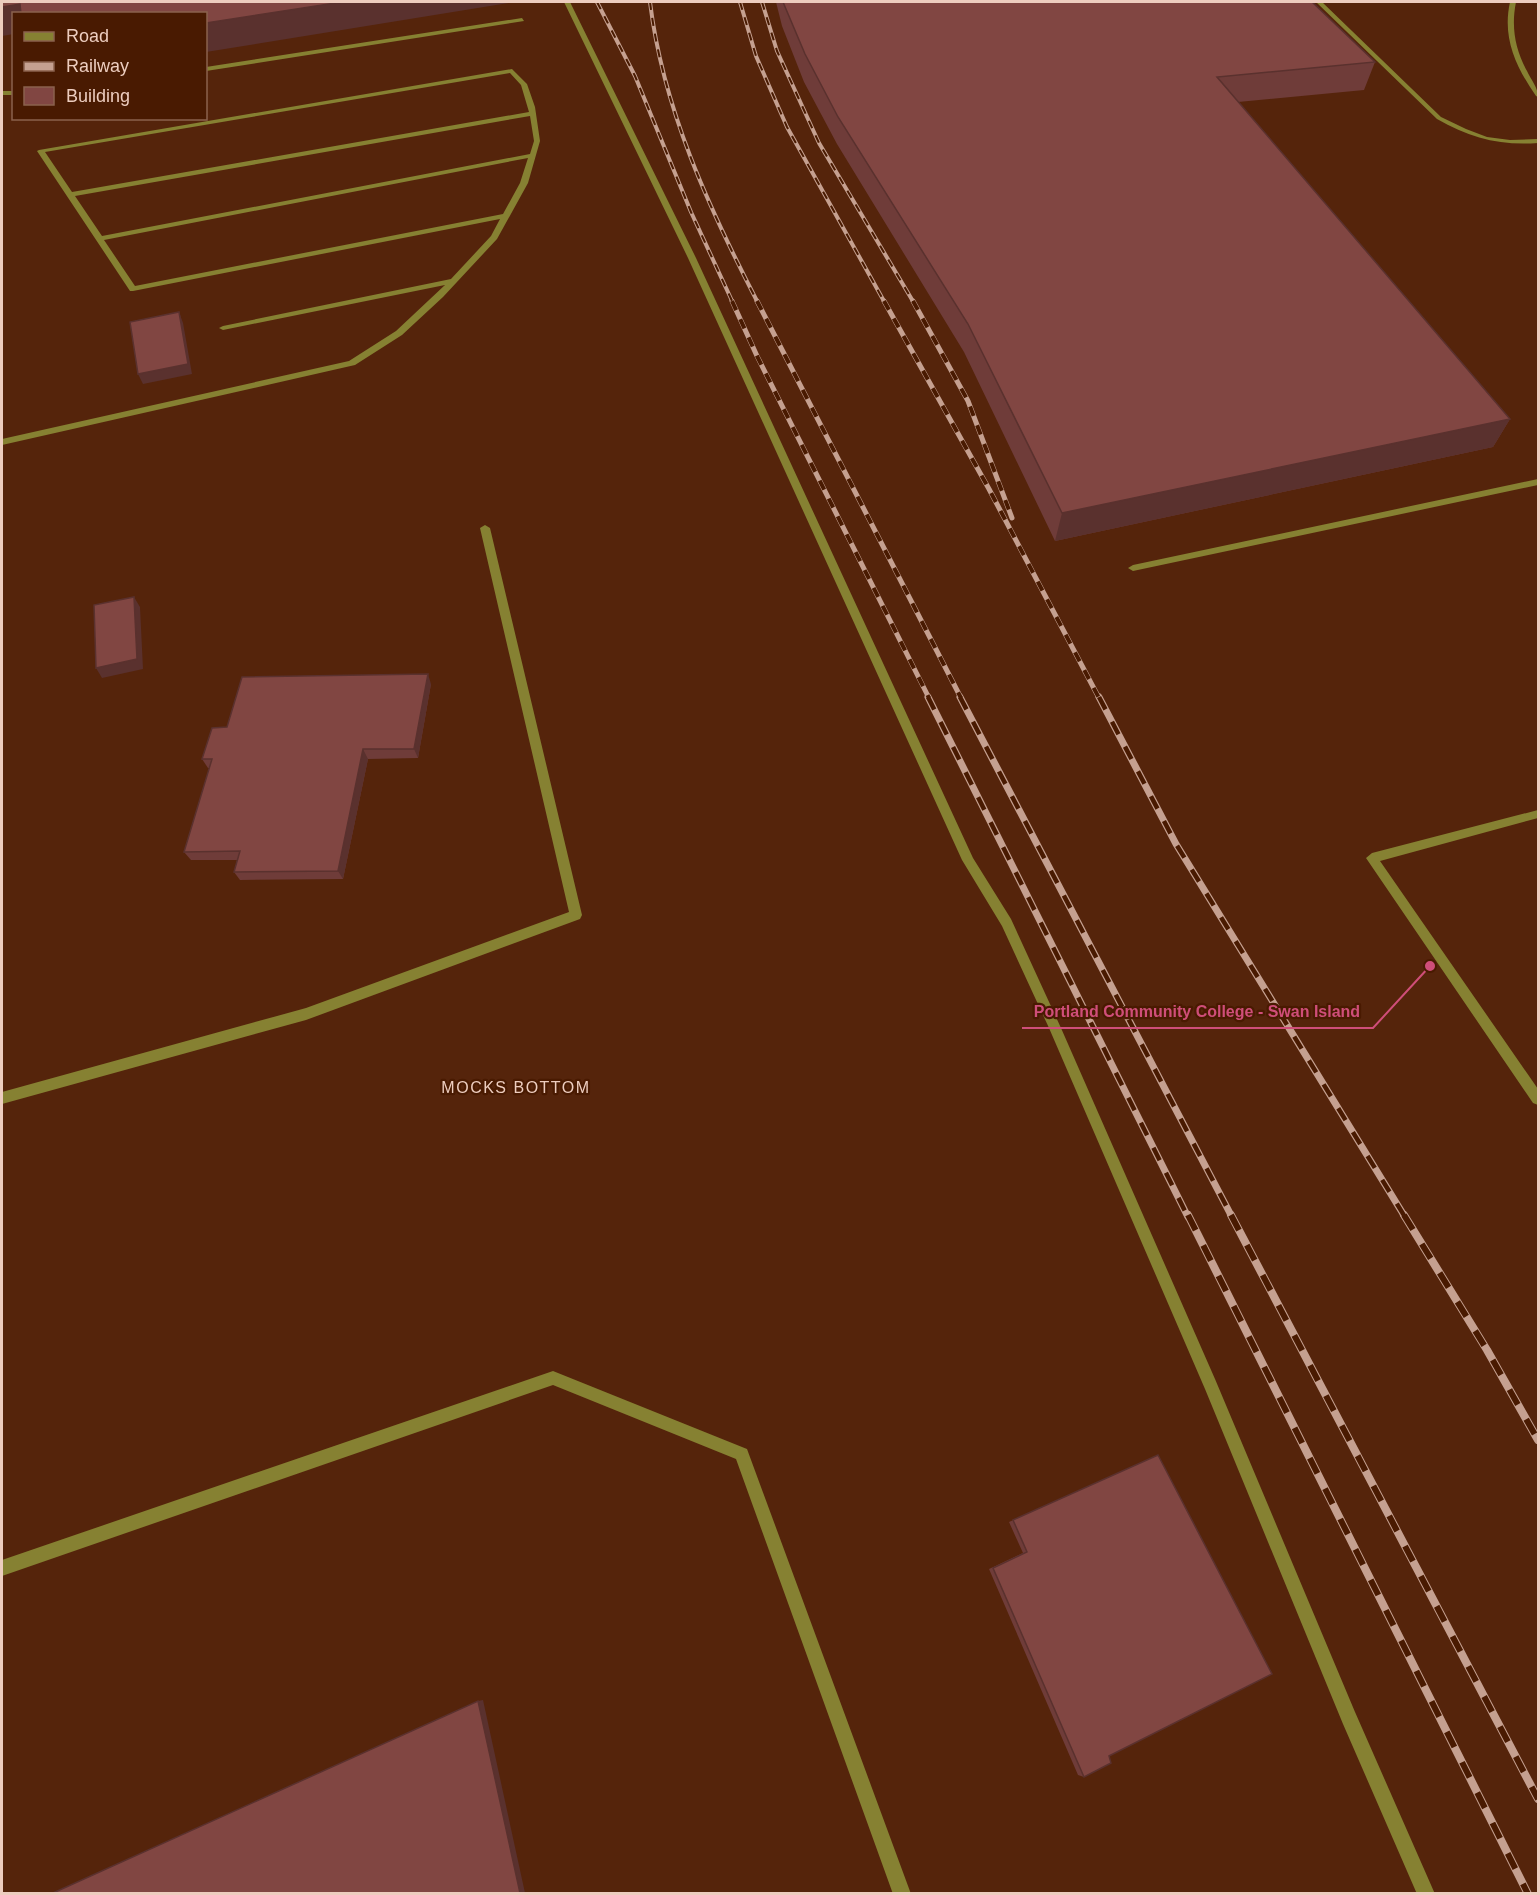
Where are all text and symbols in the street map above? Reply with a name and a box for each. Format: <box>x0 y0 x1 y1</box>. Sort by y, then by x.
legend <box>12 12 207 120</box>
text: Road <box>66 26 109 46</box>
text: Railway <box>66 56 129 76</box>
text: Building <box>66 86 130 106</box>
callout: Portland Community College - Swan Island <box>1022 994 1373 1028</box>
text: Portland Community College - Swan Island <box>1034 1003 1360 1020</box>
district label: MOCKS BOTTOM <box>441 1079 591 1096</box>

